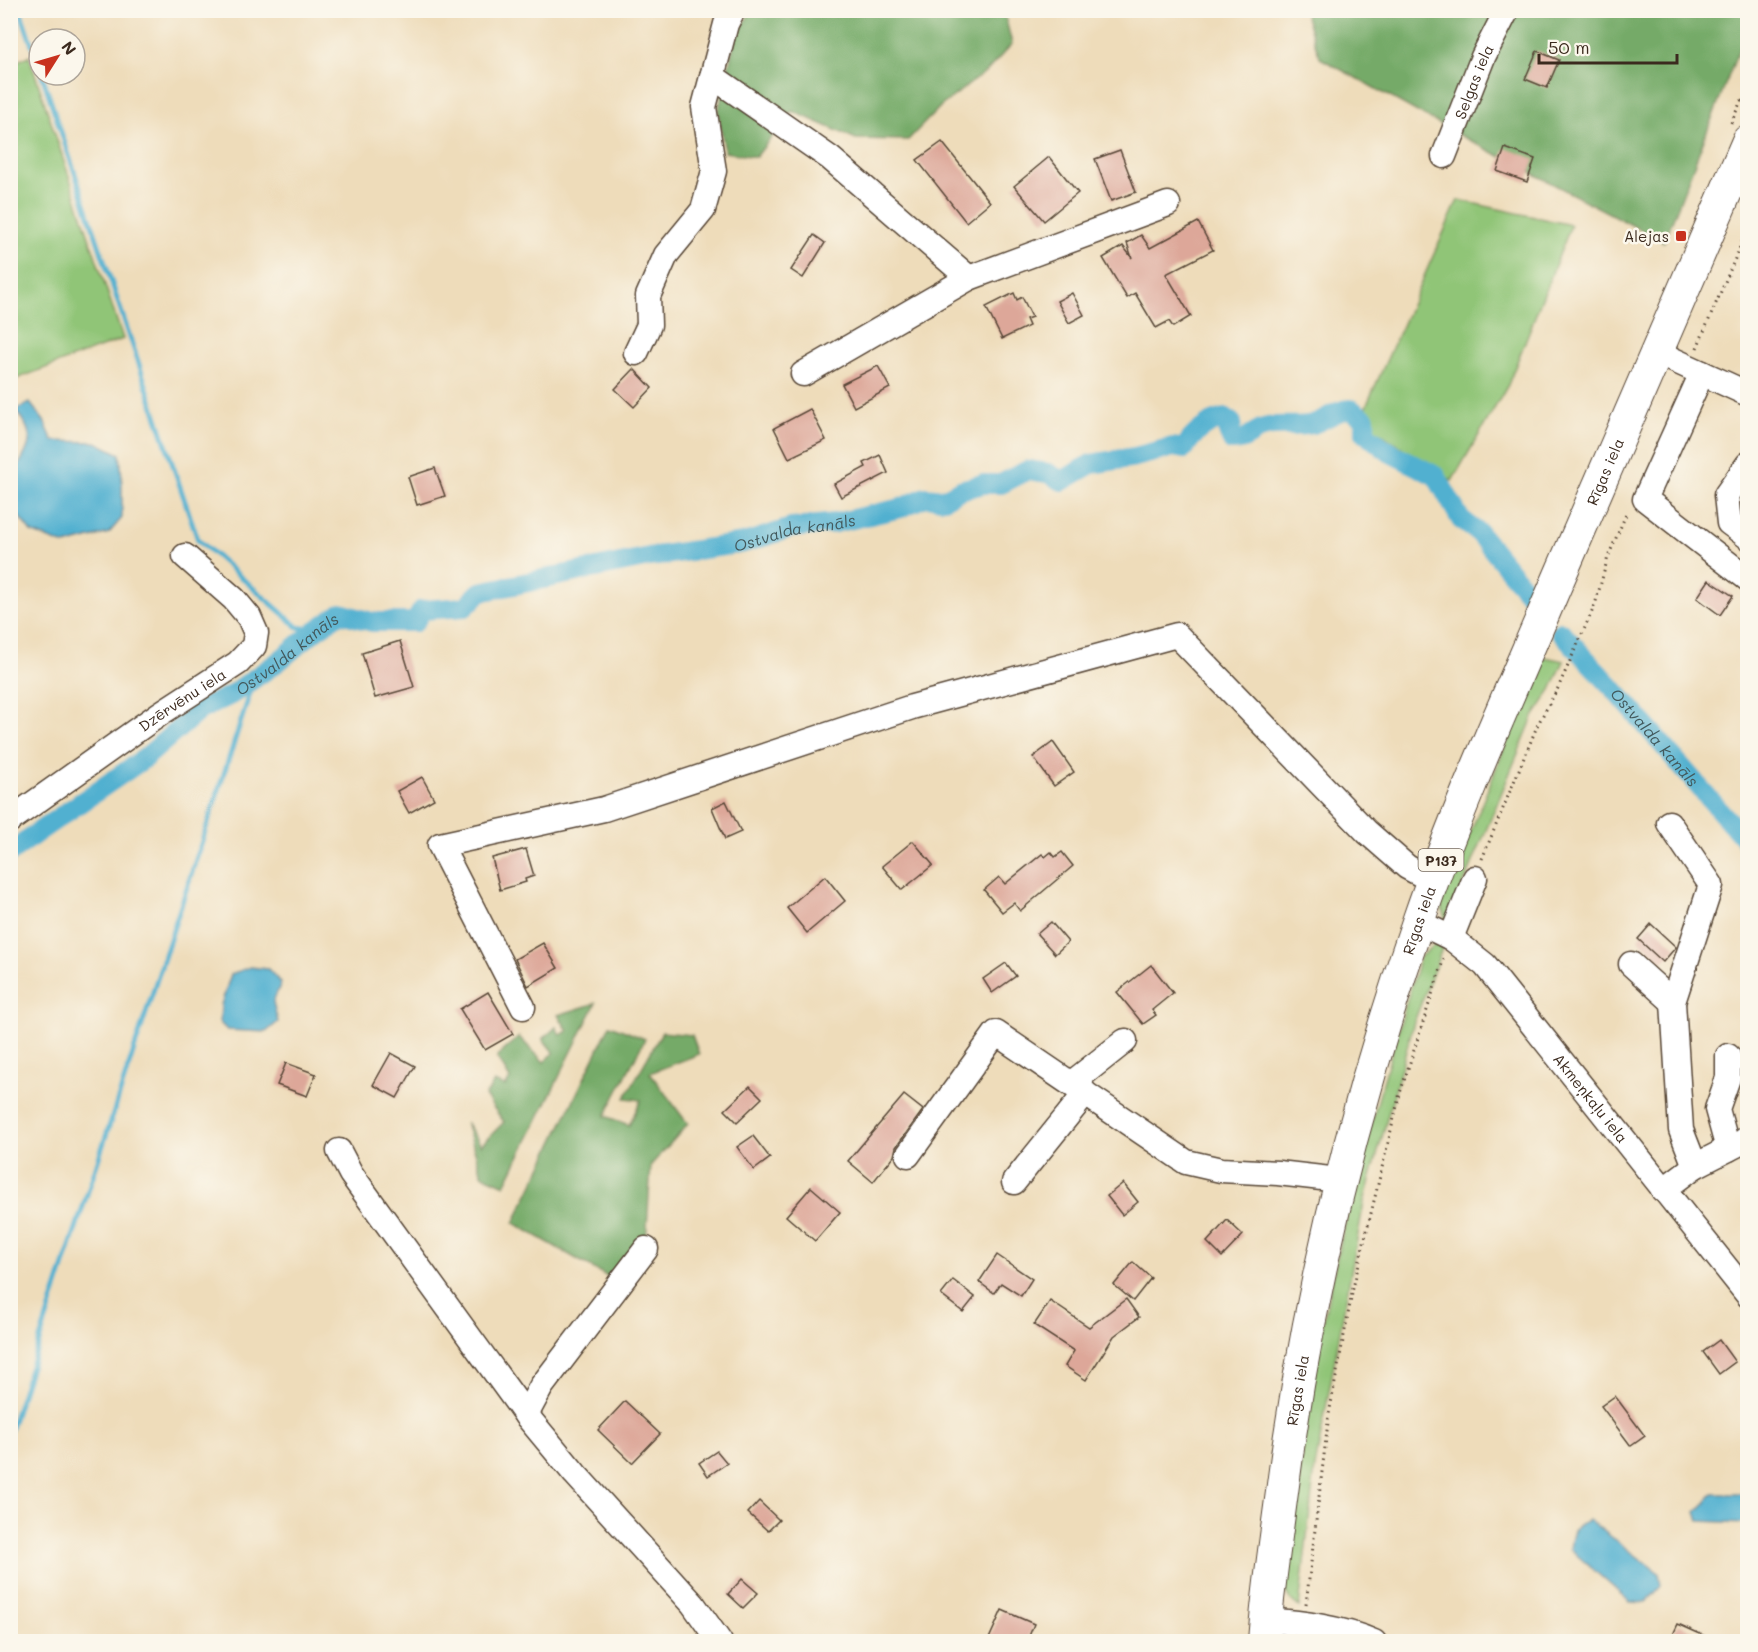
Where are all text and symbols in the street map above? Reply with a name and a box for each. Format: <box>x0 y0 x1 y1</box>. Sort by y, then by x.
north arrow <box>27 27 87 87</box>
scale bar <box>1539 27 1677 65</box>
text: 50 m <box>1548 35 1590 59</box>
text: N <box>57 36 81 59</box>
street label: Selgas iela <box>1450 41 1498 122</box>
place label: Alejas <box>1624 226 1669 246</box>
marker: Alejas <box>1674 229 1688 243</box>
street label: Rīgas iela <box>1581 435 1628 508</box>
water label: Ostvalda kanāls <box>732 508 858 555</box>
water label: Ostvalda kanāls <box>231 607 342 699</box>
street label: Dzērvēnu iela <box>135 664 230 736</box>
water label: Ostvalda kanāls <box>1607 683 1704 791</box>
road number: P137 <box>1418 849 1464 871</box>
street label: Rīgas iela <box>1398 883 1440 957</box>
street label: Akmeņkaļu iela <box>1549 1049 1633 1147</box>
street label: Rīgas iela <box>1282 1353 1313 1427</box>

